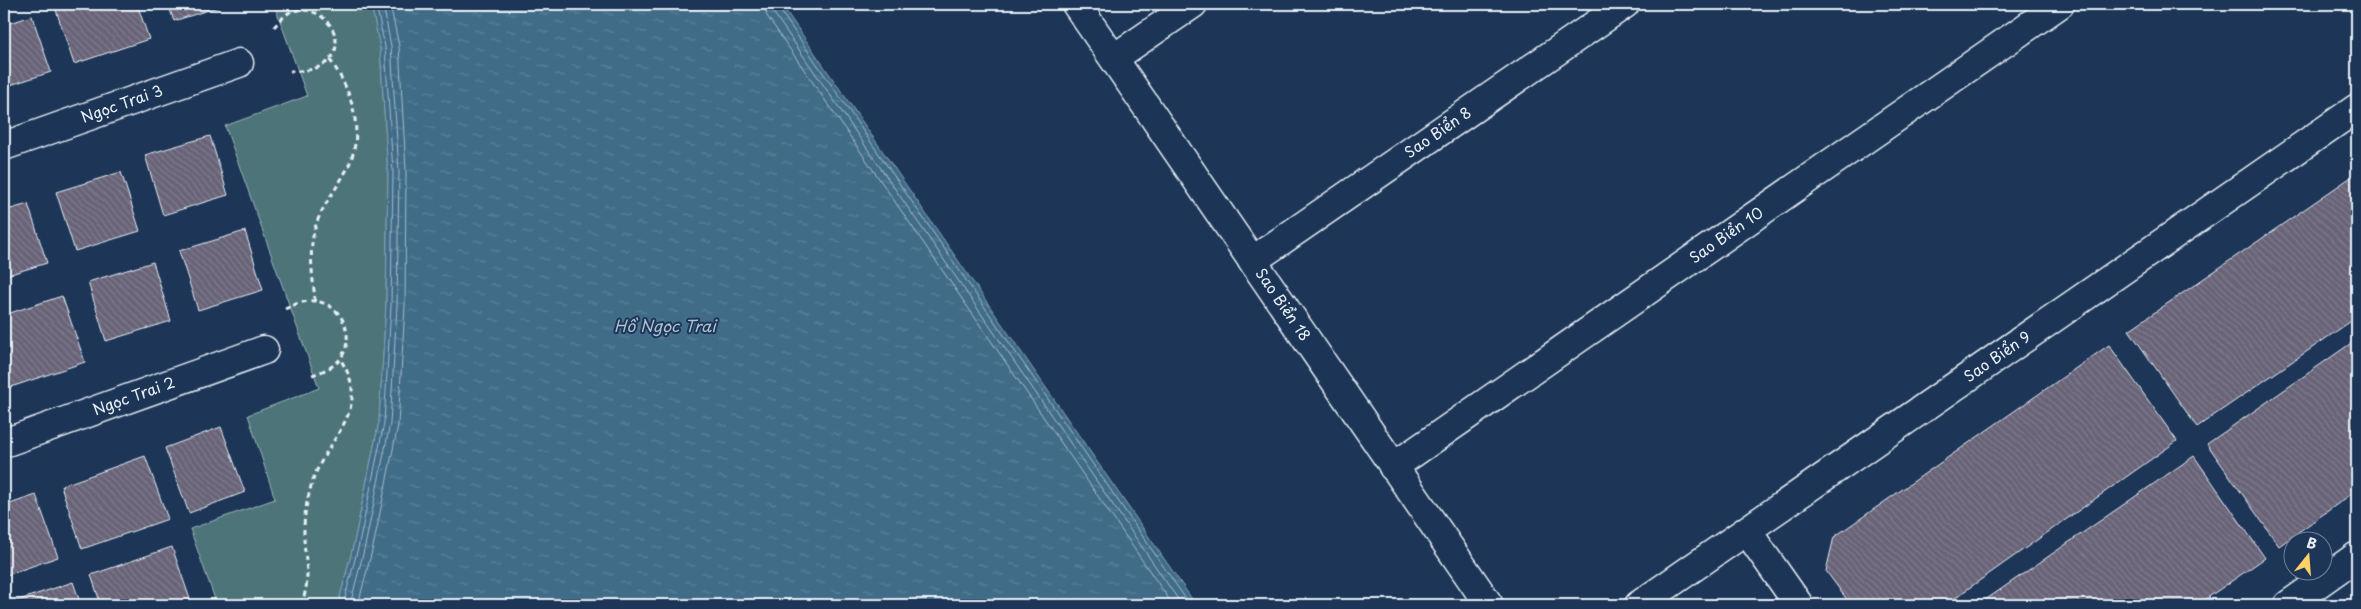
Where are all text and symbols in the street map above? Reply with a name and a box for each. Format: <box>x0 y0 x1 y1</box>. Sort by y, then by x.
street label: Ngọc Trai 3 <box>77 78 165 128</box>
street label: Sao Biển 8 <box>1399 100 1475 163</box>
street label: Sao Biển 10 <box>1684 200 1767 268</box>
street label: Sao Biển 18 <box>1251 263 1317 345</box>
water label: Hồ Ngọc Trai <box>614 313 718 337</box>
street label: Sao Biển 9 <box>1959 324 2035 387</box>
street label: Ngọc Trai 2 <box>89 370 178 420</box>
north arrow <box>2284 532 2334 582</box>
text: B <box>2304 532 2320 555</box>

